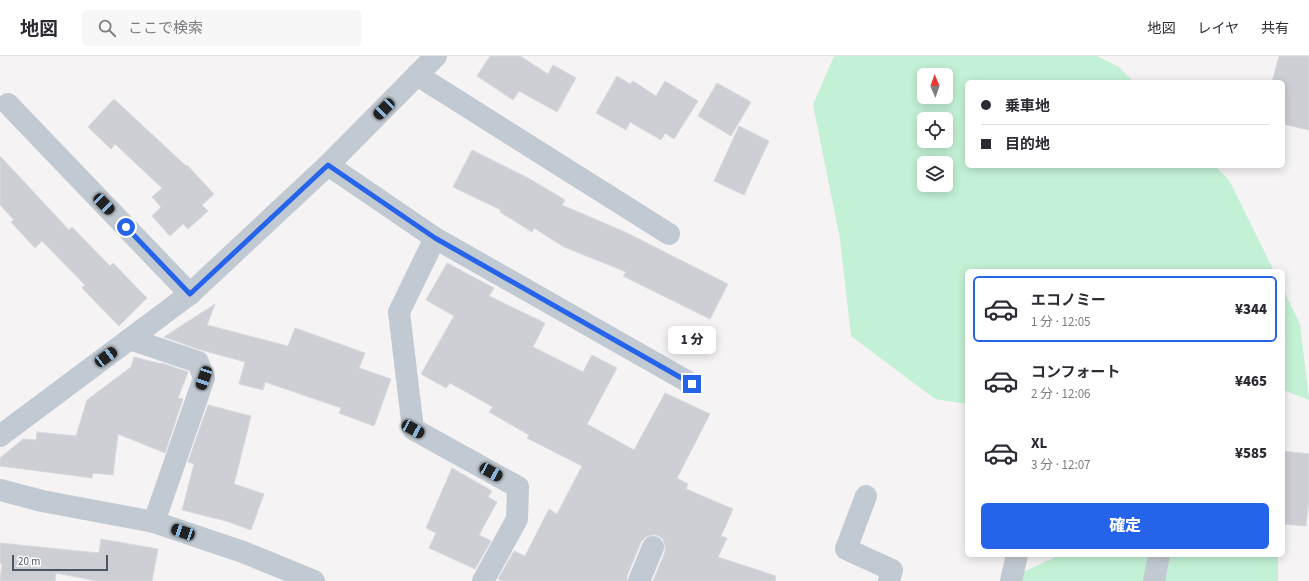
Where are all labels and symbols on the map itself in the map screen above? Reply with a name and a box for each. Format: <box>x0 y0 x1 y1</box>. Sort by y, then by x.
north arrow <box>917 68 953 104</box>
car <box>371 96 397 122</box>
car <box>91 191 117 217</box>
route start <box>117 218 135 236</box>
callout: 1 分 <box>668 326 716 354</box>
car <box>93 345 119 369</box>
car <box>194 365 214 391</box>
route end <box>683 375 701 393</box>
car <box>400 418 426 440</box>
car <box>478 461 504 483</box>
car <box>170 522 196 542</box>
scale bar <box>12 553 108 572</box>

